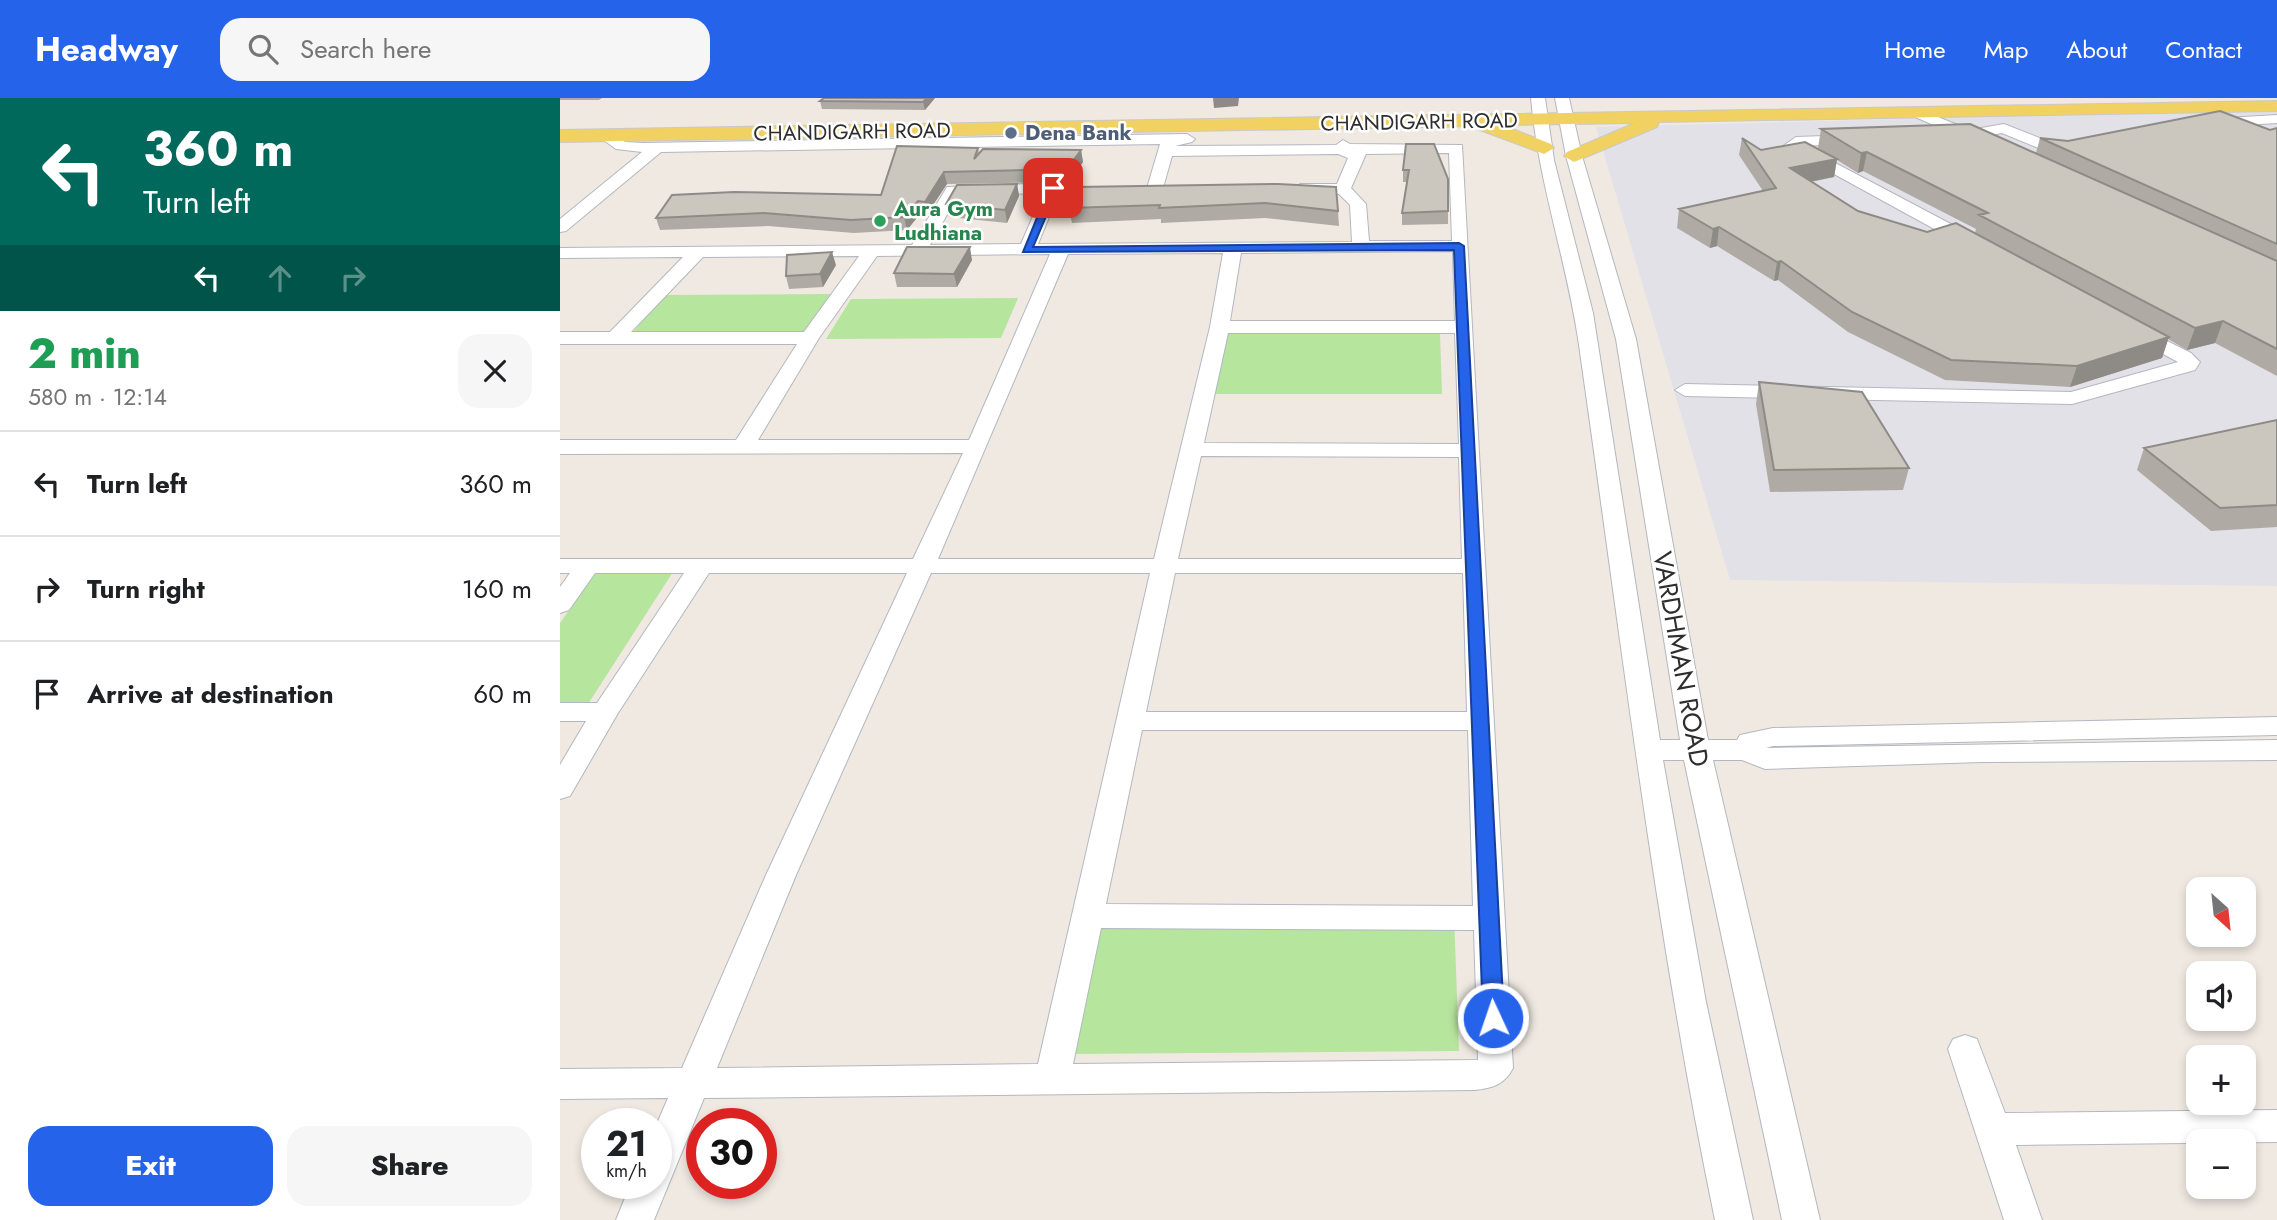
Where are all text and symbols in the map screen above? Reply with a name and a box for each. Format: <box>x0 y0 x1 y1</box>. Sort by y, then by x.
search box <box>220 18 710 81</box>
text: Headway <box>35 26 178 73</box>
icon: search <box>244 30 282 68</box>
text: Search here <box>300 30 431 68</box>
text: Home <box>1884 32 1946 67</box>
text: Map <box>1984 32 2028 67</box>
text: About <box>2066 32 2127 67</box>
text: Contact <box>2165 32 2242 67</box>
street label: CHANDIGARH ROAD <box>1320 105 1518 139</box>
text: 360 m <box>143 114 294 184</box>
street label: CHANDIGARH ROAD <box>753 115 951 149</box>
place label: Dena Bank <box>1025 118 1132 148</box>
marker: Dena Bank <box>1003 125 1019 141</box>
icon: left <box>28 126 119 217</box>
pin <box>1023 158 1083 218</box>
icon: arrive <box>1034 169 1072 207</box>
text: Turn left <box>143 179 250 225</box>
place label: Aura Gym Ludhiana <box>893 194 993 248</box>
marker: Aura Gym Ludhiana <box>872 213 888 229</box>
icon: left <box>188 259 226 297</box>
icon: ahead <box>261 259 299 297</box>
icon: right <box>334 259 372 297</box>
text: 2 min <box>28 323 141 384</box>
button: close <box>458 334 532 408</box>
text: 580 m · 12:14 <box>28 380 167 414</box>
icon: left <box>28 465 66 503</box>
text: Turn left <box>87 465 187 503</box>
text: 360 m <box>459 465 532 503</box>
street label: VARDHMAN ROAD <box>1643 548 1719 770</box>
icon: right <box>28 570 66 608</box>
text: Turn right <box>87 570 205 608</box>
text: 160 m <box>462 570 532 608</box>
icon: arrive <box>28 675 66 713</box>
text: Arrive at destination <box>87 675 334 713</box>
text: 60 m <box>473 675 532 713</box>
north arrow <box>2186 877 2256 947</box>
map controls <box>2186 877 2256 1199</box>
button: sound <box>2186 961 2256 1031</box>
position arrow <box>1456 981 1530 1055</box>
button: + <box>2186 1045 2256 1115</box>
speed limit sign: 30 <box>686 1108 777 1199</box>
text: 21 <box>606 1119 647 1169</box>
button: Exit <box>28 1126 273 1206</box>
button: Share <box>287 1126 532 1206</box>
button: − <box>2186 1129 2256 1199</box>
text: km/h <box>606 1158 647 1184</box>

